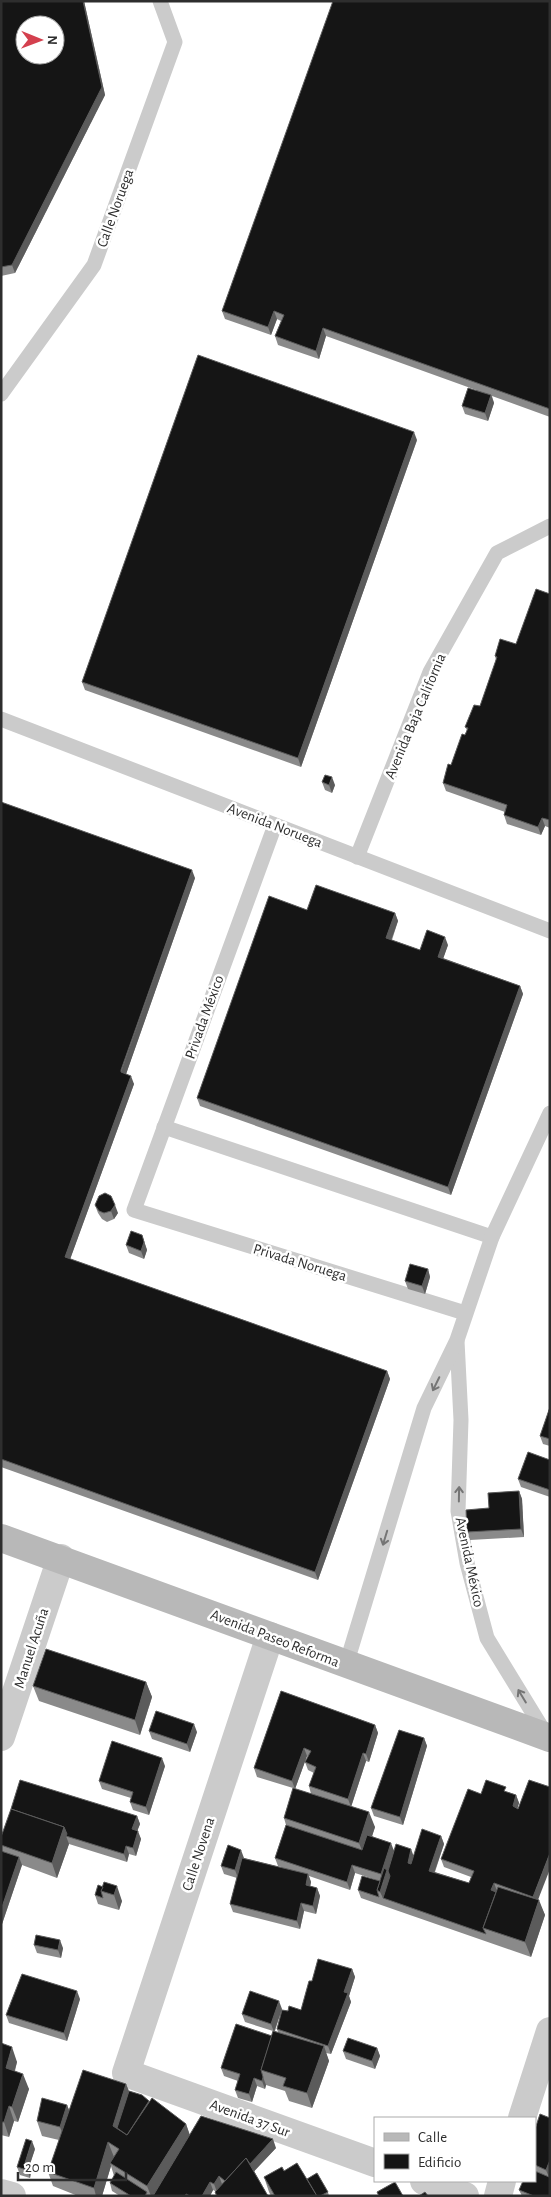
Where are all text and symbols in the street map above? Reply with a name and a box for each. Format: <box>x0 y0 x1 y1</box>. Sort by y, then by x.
north arrow <box>15 15 65 65</box>
text: N <box>45 35 59 45</box>
street label: Calle Noruega <box>94 167 137 249</box>
street label: Avenida Baja California <box>382 651 449 781</box>
street label: Avenida Noruega <box>225 800 324 850</box>
street label: Privada México <box>182 973 227 1061</box>
street label: Privada Noruega <box>251 1241 348 1284</box>
one-way arrow <box>431 1376 440 1391</box>
one-way arrow <box>454 1486 464 1502</box>
street label: Avenida México <box>453 1516 486 1609</box>
one-way arrow <box>379 1529 389 1545</box>
street label: Manuel Acuña <box>11 1606 51 1690</box>
street label: Avenida Paseo Reforma <box>208 1607 341 1670</box>
one-way arrow <box>517 1689 527 1703</box>
street label: Calle Novena <box>180 1815 217 1893</box>
street label: Avenida 37 Sur <box>208 2097 292 2140</box>
legend <box>374 2117 536 2182</box>
text: Calle <box>418 2130 447 2145</box>
scale bar <box>18 2150 125 2182</box>
text: Edificio <box>418 2155 461 2170</box>
text: 20 m <box>25 2160 54 2175</box>

